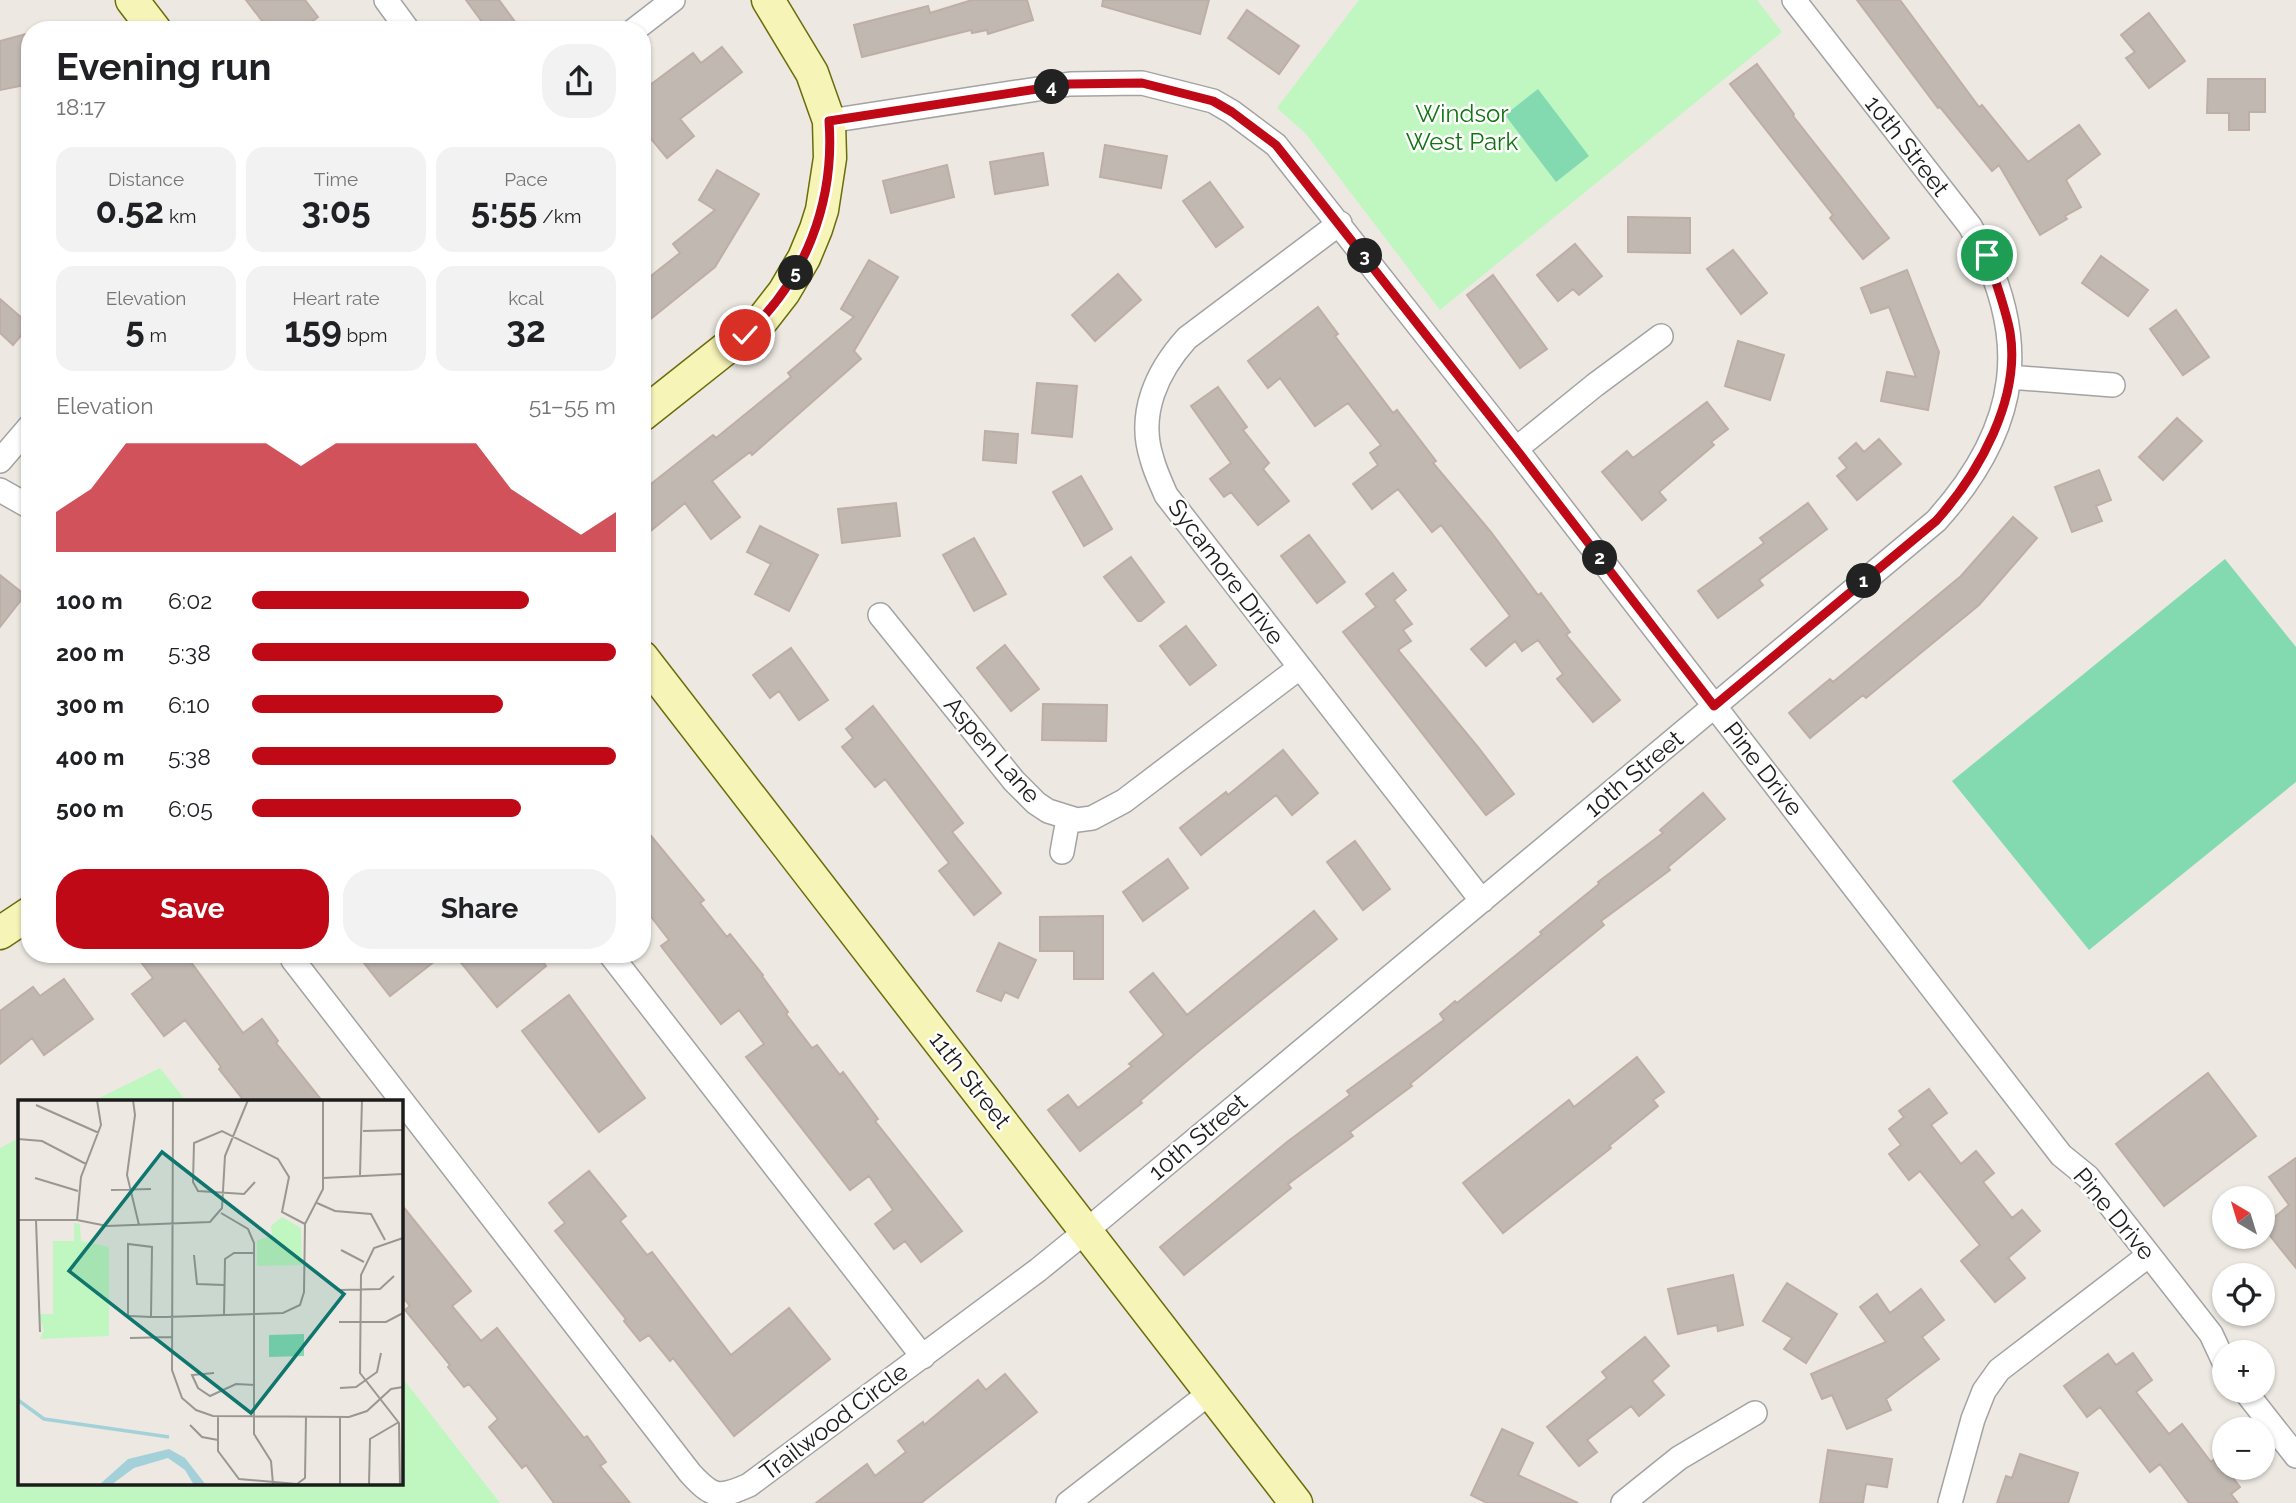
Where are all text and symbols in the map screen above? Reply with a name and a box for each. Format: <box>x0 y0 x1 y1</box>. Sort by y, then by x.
text: Evening run <box>56 44 271 89</box>
button: share <box>542 44 616 118</box>
pin: 4 <box>1034 70 1070 104</box>
text: 4 <box>1046 75 1057 97</box>
street label: 10th Street <box>1859 90 1956 202</box>
text: 18:17 <box>56 93 106 120</box>
park label: Windsor West Park <box>1406 99 1518 156</box>
text: Distance <box>108 168 184 190</box>
text: Time <box>314 168 358 190</box>
text: Pace <box>504 168 548 190</box>
text: 0.52 <box>96 190 164 231</box>
text: 3:05 <box>301 190 371 231</box>
text: 5:55 <box>471 190 537 231</box>
text: km <box>164 205 196 227</box>
text: /km <box>537 205 581 227</box>
pin <box>1957 225 2017 285</box>
icon: arrive <box>1968 236 2006 274</box>
pin: 3 <box>1348 238 1382 274</box>
text: 3 <box>1359 244 1370 266</box>
pin: 5 <box>778 256 814 290</box>
text: 5 <box>790 261 801 283</box>
text: Elevation <box>106 287 186 309</box>
text: Heart rate <box>292 287 380 309</box>
text: kcal <box>508 287 544 309</box>
pin <box>715 305 775 365</box>
text: 5 <box>125 309 145 350</box>
text: 159 <box>284 309 342 350</box>
text: 32 <box>506 309 546 350</box>
icon: check <box>726 316 764 354</box>
text: m <box>145 324 167 346</box>
text: bpm <box>342 324 388 346</box>
text: Elevation <box>56 392 154 419</box>
text: 51–55 m <box>529 392 616 419</box>
street label: Sycamore Drive <box>1162 493 1291 650</box>
pin: 2 <box>1582 540 1618 576</box>
text: 2 <box>1594 546 1605 568</box>
pin: 1 <box>1846 564 1882 598</box>
text: 1 <box>1859 569 1868 591</box>
text: 100 m <box>56 587 123 614</box>
text: 6:02 <box>168 587 212 614</box>
text: 200 m <box>56 639 124 666</box>
text: 5:38 <box>168 639 211 666</box>
street label: Aspen Lane <box>938 690 1047 809</box>
text: 300 m <box>56 691 124 718</box>
text: 6:10 <box>168 691 210 718</box>
street label: Pine Drive <box>1718 716 1809 822</box>
street label: 10th Street <box>1579 724 1689 823</box>
text: 400 m <box>56 743 124 770</box>
text: 5:38 <box>168 743 211 770</box>
text: 500 m <box>56 795 124 822</box>
text: 6:05 <box>168 795 213 822</box>
button: Save <box>56 869 329 949</box>
button: Share <box>343 869 616 949</box>
street label: 11th Street <box>923 1025 1017 1134</box>
street label: 10th Street <box>1143 1087 1253 1186</box>
inset map <box>18 1100 402 1486</box>
street label: Pine Drive <box>2067 1162 2161 1266</box>
north arrow <box>2212 1186 2275 1250</box>
map controls <box>2212 1186 2275 1480</box>
button: locate <box>2212 1263 2275 1326</box>
button: + <box>2212 1340 2275 1403</box>
street label: Trailwood Circle <box>754 1357 913 1487</box>
button: − <box>2212 1417 2275 1480</box>

